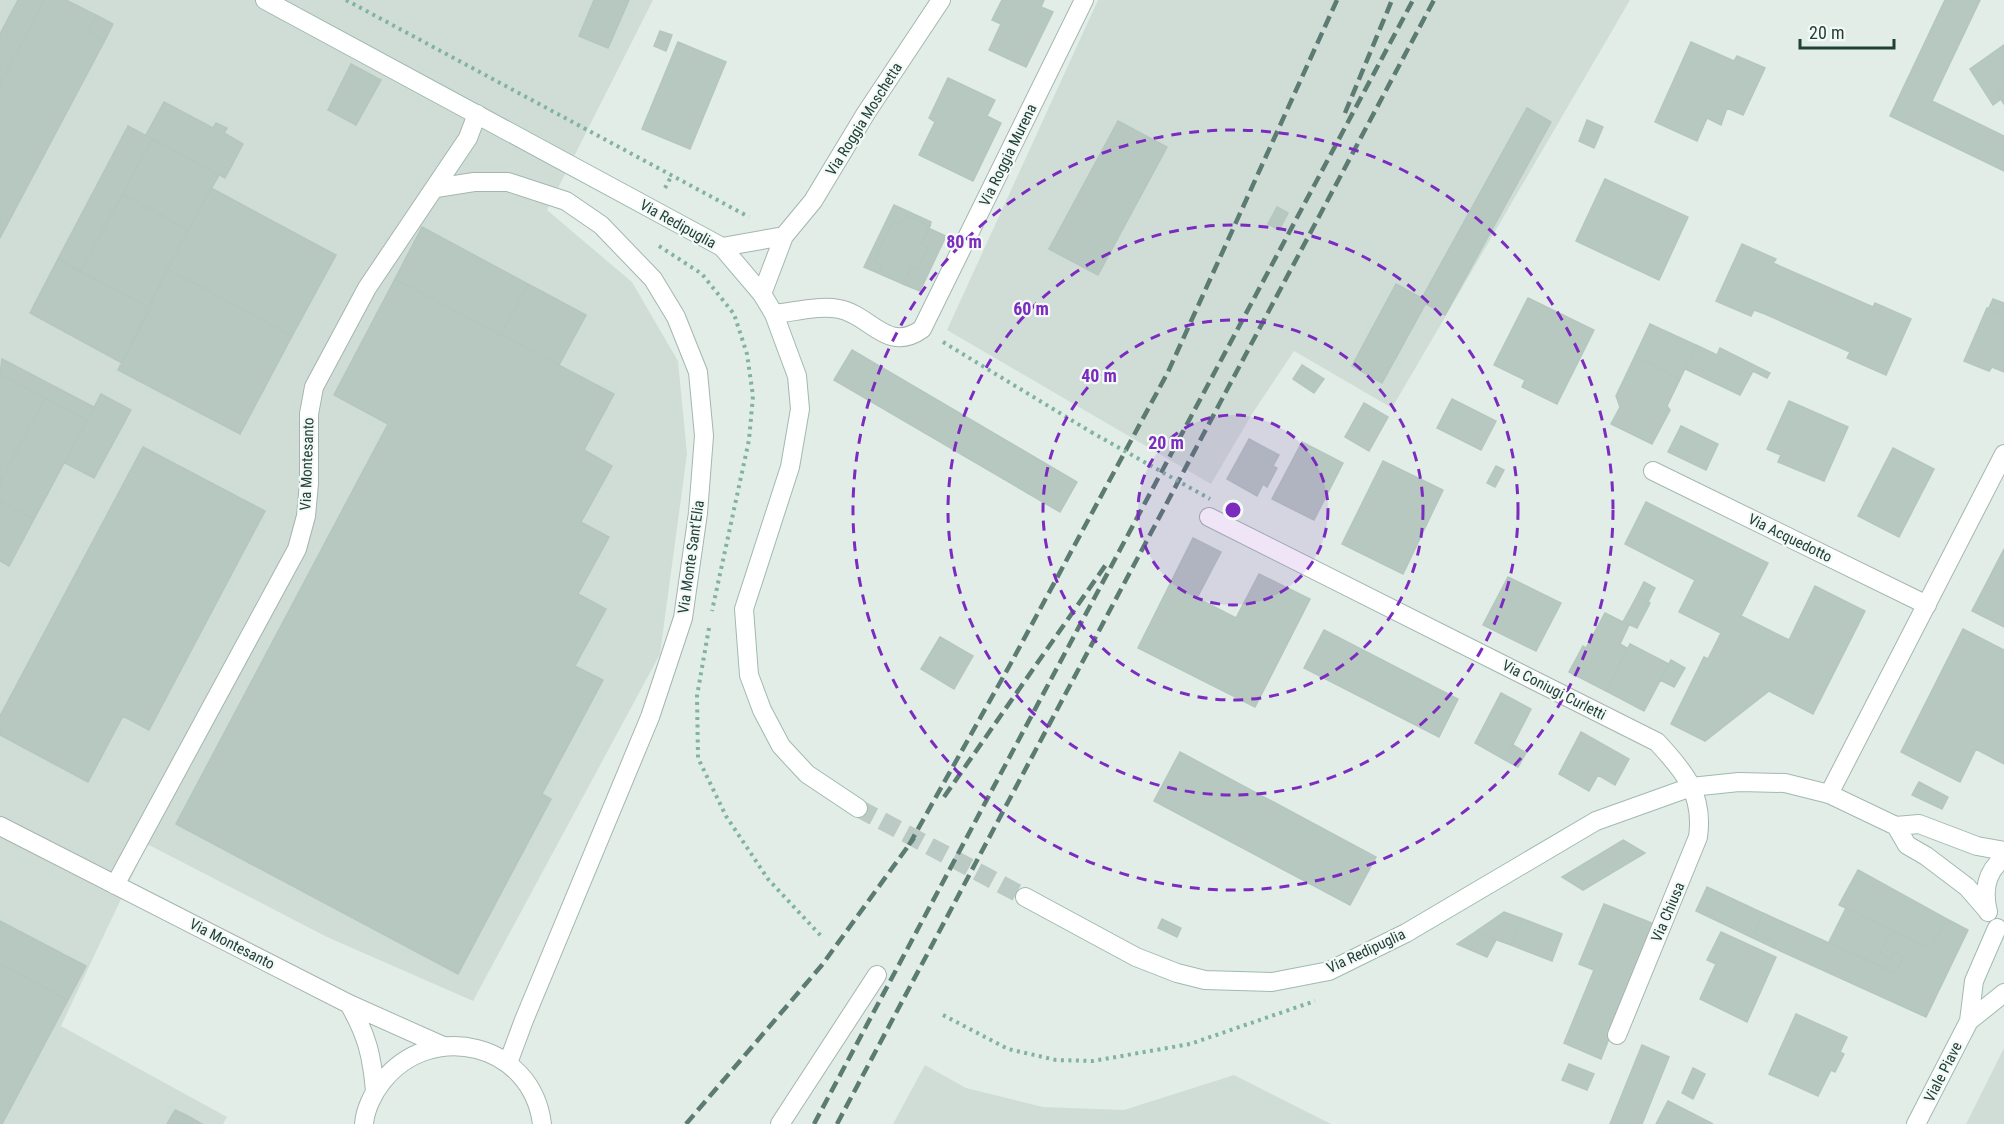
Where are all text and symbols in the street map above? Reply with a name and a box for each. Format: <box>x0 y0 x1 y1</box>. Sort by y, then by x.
scale bar <box>1800 12 1894 50</box>
text: 20 m <box>1809 22 1844 43</box>
street label: Via Roggia Moschetta <box>822 59 906 179</box>
street label: Via Roggia Murena <box>976 101 1040 209</box>
street label: Via Redipuglia <box>637 196 719 252</box>
text: 80 m <box>946 231 982 252</box>
text: 60 m <box>1013 298 1049 319</box>
text: 40 m <box>1081 365 1117 386</box>
street label: Via Montesanto <box>296 417 318 511</box>
text: 20 m <box>1148 432 1184 453</box>
street label: Via Monte Sant'Elia <box>674 499 708 615</box>
centre of rings <box>1223 500 1243 520</box>
street label: Via Acquedotto <box>1745 510 1835 566</box>
street label: Via Coniugi Curletti <box>1499 656 1609 724</box>
street label: Via Chiusa <box>1647 880 1689 944</box>
street label: Via Montesanto <box>186 915 278 973</box>
street label: Via Redipuglia <box>1324 925 1408 977</box>
street label: Viale Piave <box>1920 1039 1966 1105</box>

